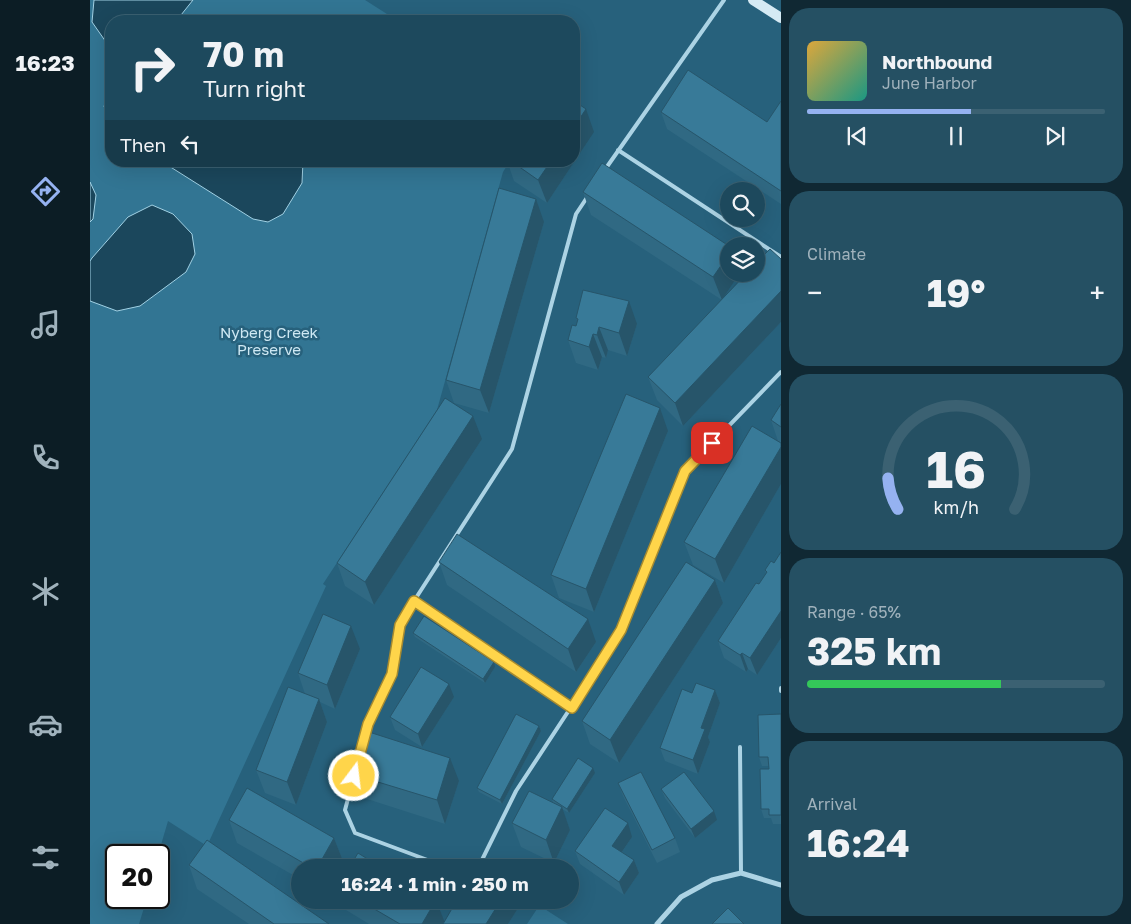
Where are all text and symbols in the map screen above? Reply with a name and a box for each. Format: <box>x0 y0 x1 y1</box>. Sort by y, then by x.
text: 70 m <box>203 33 284 75</box>
icon: right <box>120 35 185 100</box>
text: 16:23 <box>15 49 75 76</box>
text: Northbound <box>882 50 992 73</box>
text: June Harbor <box>882 73 977 93</box>
text: Turn right <box>203 75 306 102</box>
icon: previous <box>843 122 871 150</box>
icon: pause <box>942 122 970 150</box>
icon: next <box>1041 122 1069 150</box>
icon: left <box>176 130 204 158</box>
text: Then <box>120 133 166 156</box>
icon: directions <box>28 174 63 209</box>
map controls <box>720 182 765 282</box>
button: search <box>720 182 765 227</box>
button: layers <box>720 237 765 282</box>
text: Climate <box>807 244 866 264</box>
text: 19° <box>927 270 985 315</box>
text: − <box>807 276 822 309</box>
text: + <box>1090 276 1105 309</box>
icon: music <box>28 307 63 342</box>
park label: Nyberg Creek Preserve <box>220 323 319 358</box>
pin <box>691 422 733 464</box>
icon: arrive <box>698 429 726 457</box>
text: 16 <box>926 437 986 499</box>
icon: phone <box>28 440 63 475</box>
text: km/h <box>933 496 979 518</box>
icon: climate <box>28 574 63 609</box>
text: Range · 65% <box>807 602 901 622</box>
text: 325 km <box>807 628 941 673</box>
icon: car <box>28 707 63 742</box>
position arrow <box>327 749 379 801</box>
text: Arrival <box>807 794 857 814</box>
text: 16:24 <box>807 820 910 865</box>
icon: filters <box>28 840 63 875</box>
speed limit sign: 20 <box>105 844 170 909</box>
text: 16:24 · 1 min · 250 m <box>341 872 529 895</box>

